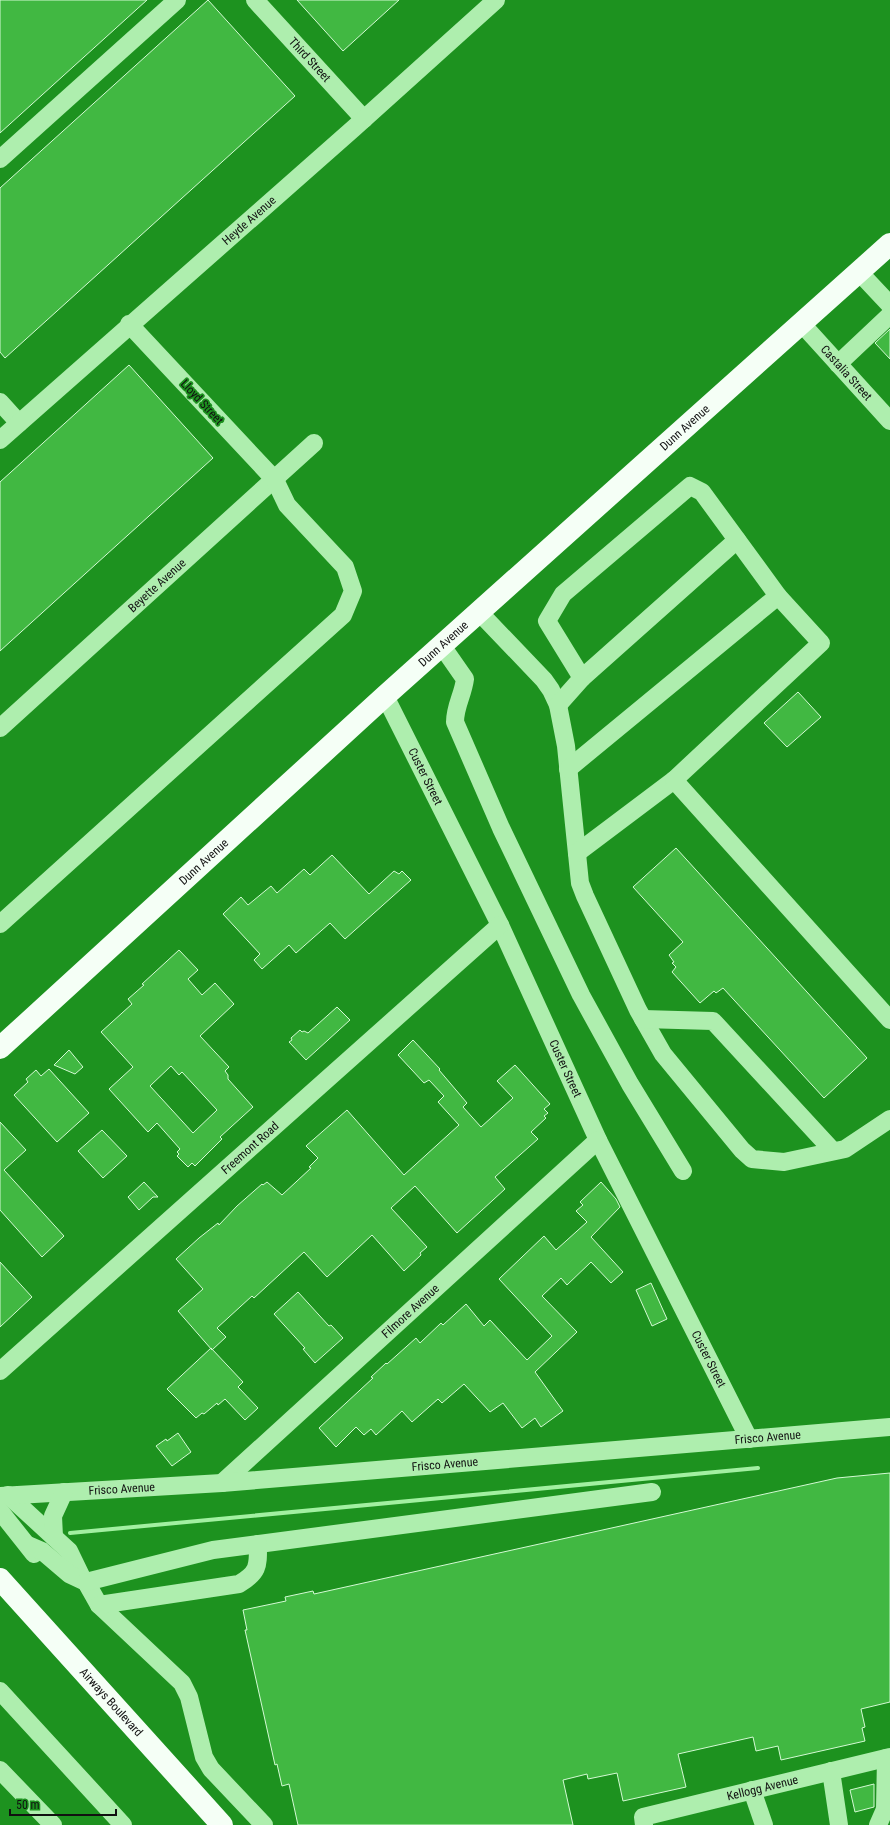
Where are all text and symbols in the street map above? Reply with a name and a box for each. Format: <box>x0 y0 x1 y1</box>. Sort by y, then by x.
street label: Third Street <box>286 35 334 85</box>
street label: Heyde Avenue <box>219 193 279 248</box>
street label: Castalia Street <box>818 342 875 404</box>
street label: Lloyd Street <box>178 377 227 428</box>
street label: Dunn Avenue <box>657 402 713 453</box>
street label: Beyette Avenue <box>125 556 189 615</box>
street label: Dunn Avenue <box>416 618 471 670</box>
street label: Custer Street <box>405 746 446 808</box>
street label: Dunn Avenue <box>176 836 231 888</box>
street label: Custer Street <box>546 1037 585 1100</box>
street label: Freemont Road <box>219 1119 281 1177</box>
street label: Filmore Avenue <box>379 1281 442 1341</box>
street label: Custer Street <box>688 1328 729 1390</box>
street label: Frisco Avenue <box>734 1427 802 1447</box>
street label: Frisco Avenue <box>411 1455 479 1474</box>
street label: Frisco Avenue <box>88 1480 156 1498</box>
street label: Airways Boulevard <box>77 1665 146 1739</box>
street label: Kellogg Avenue <box>725 1772 800 1803</box>
scale bar <box>10 1791 116 1817</box>
text: 50 m <box>16 1798 40 1812</box>

